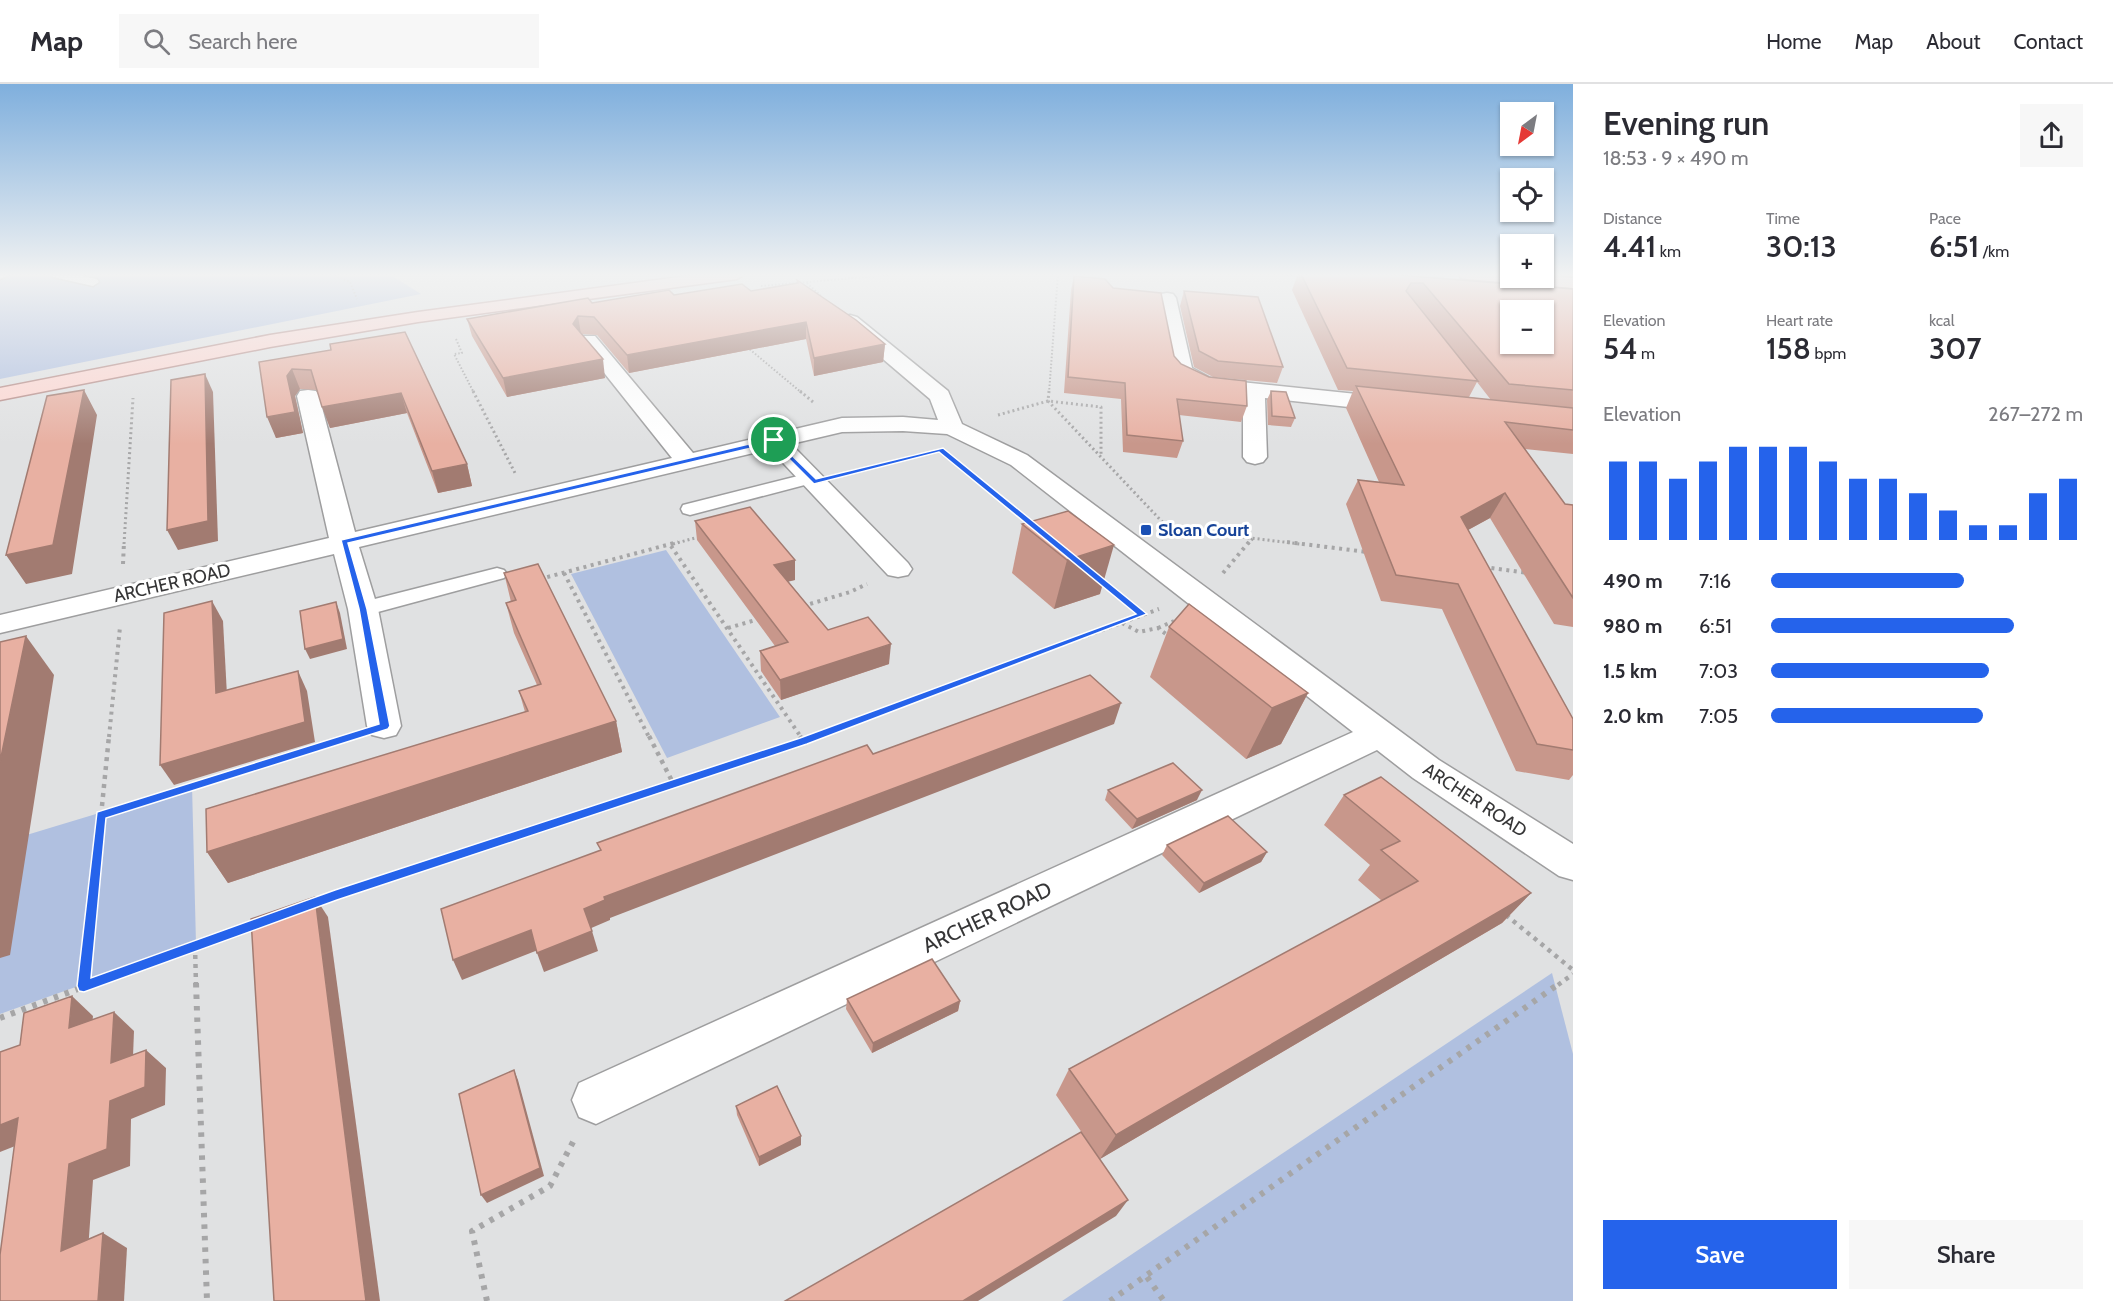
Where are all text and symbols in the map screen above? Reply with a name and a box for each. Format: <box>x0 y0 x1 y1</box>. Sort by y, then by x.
search box <box>119 14 539 68</box>
text: Map <box>30 24 83 58</box>
icon: search <box>140 25 173 58</box>
text: Search here <box>188 28 297 55</box>
text: Home <box>1766 29 1822 54</box>
text: Map <box>1855 29 1893 54</box>
text: About <box>1926 29 1980 54</box>
text: Contact <box>2013 29 2083 54</box>
north arrow <box>1500 102 1554 156</box>
map controls <box>1500 102 1554 354</box>
text: Evening run <box>1603 103 1769 143</box>
button: share <box>2020 104 2083 167</box>
text: 18:53 · 9 × 490 m <box>1603 146 1749 170</box>
button: locate <box>1500 168 1554 222</box>
text: Distance <box>1603 209 1662 228</box>
text: Time <box>1766 209 1800 228</box>
text: Pace <box>1929 209 1961 228</box>
text: 4.41 <box>1603 228 1656 265</box>
text: 30:13 <box>1766 228 1837 265</box>
text: 6:51 <box>1929 228 1979 265</box>
button: + <box>1500 234 1554 288</box>
text: km <box>1656 242 1681 261</box>
text: /km <box>1979 242 2009 261</box>
button: − <box>1500 300 1554 354</box>
text: Elevation <box>1603 311 1666 330</box>
text: Heart rate <box>1766 311 1833 330</box>
text: kcal <box>1929 311 1955 330</box>
text: 54 <box>1603 330 1637 367</box>
text: 158 <box>1766 330 1811 367</box>
text: 307 <box>1929 330 1981 367</box>
text: m <box>1637 344 1655 363</box>
text: bpm <box>1811 344 1846 363</box>
text: Elevation <box>1603 402 1681 426</box>
text: 267–272 m <box>1988 402 2083 426</box>
pin <box>748 414 799 465</box>
icon: arrive <box>757 423 790 456</box>
place label: Sloan Court <box>1158 519 1249 541</box>
marker: Sloan Court <box>1139 523 1153 537</box>
street label: ARCHER ROAD <box>111 559 233 607</box>
text: 490 m <box>1603 569 1663 593</box>
text: 7:16 <box>1699 569 1731 593</box>
text: 980 m <box>1603 614 1662 638</box>
text: 6:51 <box>1699 614 1732 638</box>
text: 1.5 km <box>1603 659 1657 683</box>
text: 7:03 <box>1699 659 1738 683</box>
text: 2.0 km <box>1603 704 1664 728</box>
text: 7:05 <box>1699 704 1738 728</box>
street label: ARCHER ROAD <box>1419 758 1531 842</box>
street label: ARCHER ROAD <box>919 876 1055 958</box>
button: Save <box>1603 1220 1837 1289</box>
button: Share <box>1849 1220 2083 1289</box>

